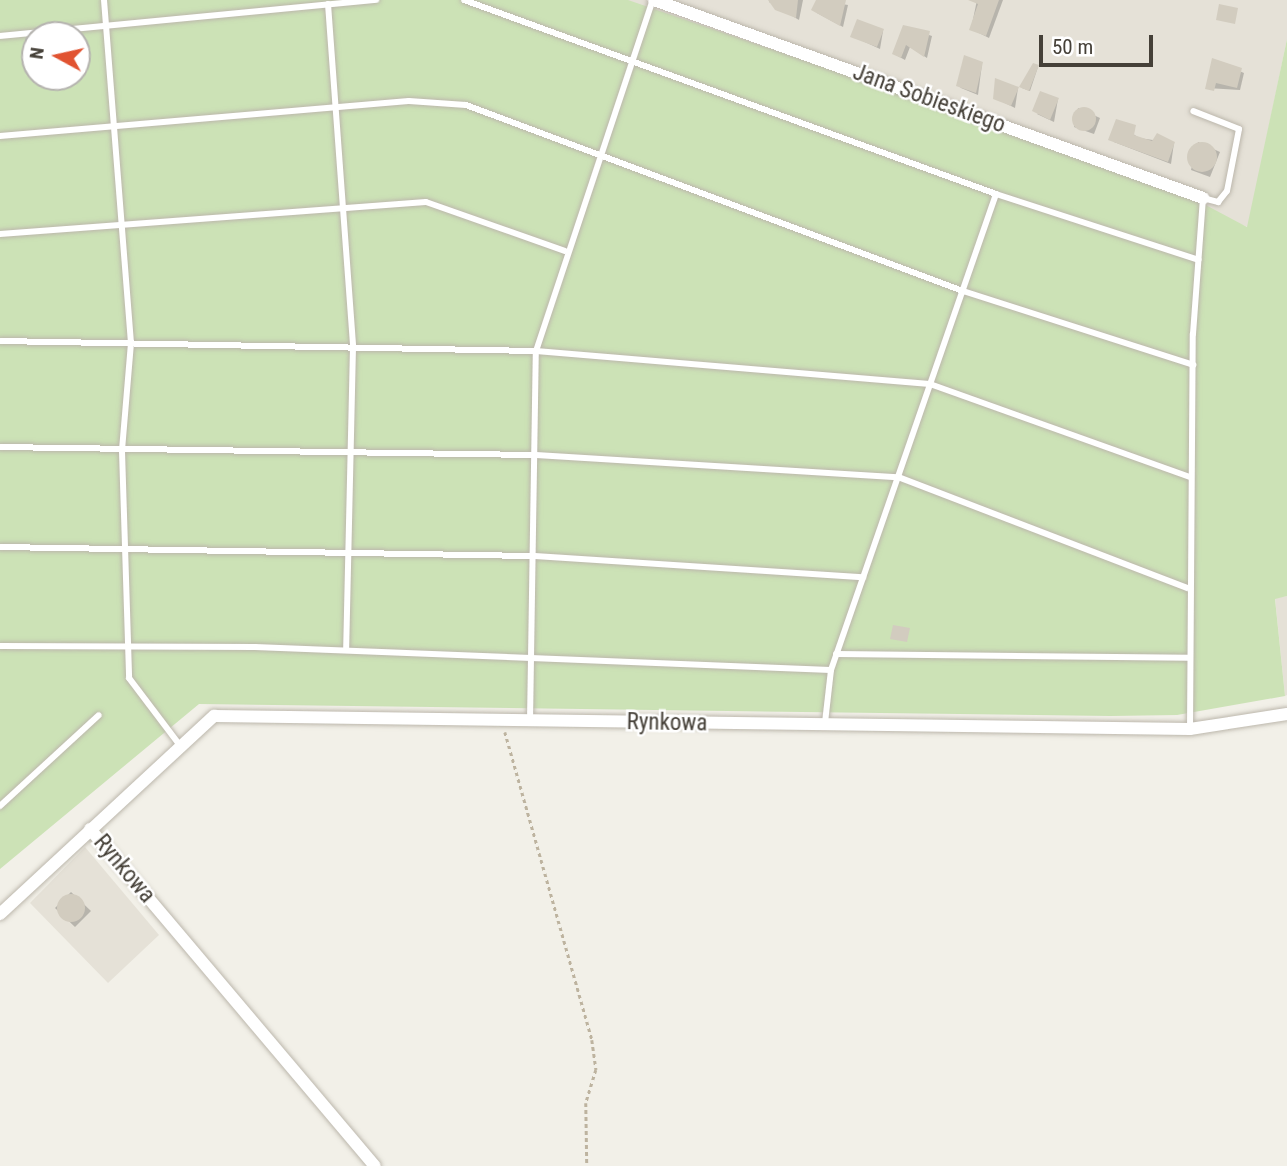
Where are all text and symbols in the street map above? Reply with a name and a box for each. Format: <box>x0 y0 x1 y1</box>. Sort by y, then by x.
north arrow <box>21 21 91 91</box>
scale bar <box>1042 21 1156 65</box>
text: 50 m <box>1052 35 1093 59</box>
text: N <box>24 46 49 61</box>
street label: Jana Sobieskiego <box>849 59 1009 139</box>
street label: Rynkowa <box>626 708 708 738</box>
street label: Rynkowa <box>87 829 161 909</box>

